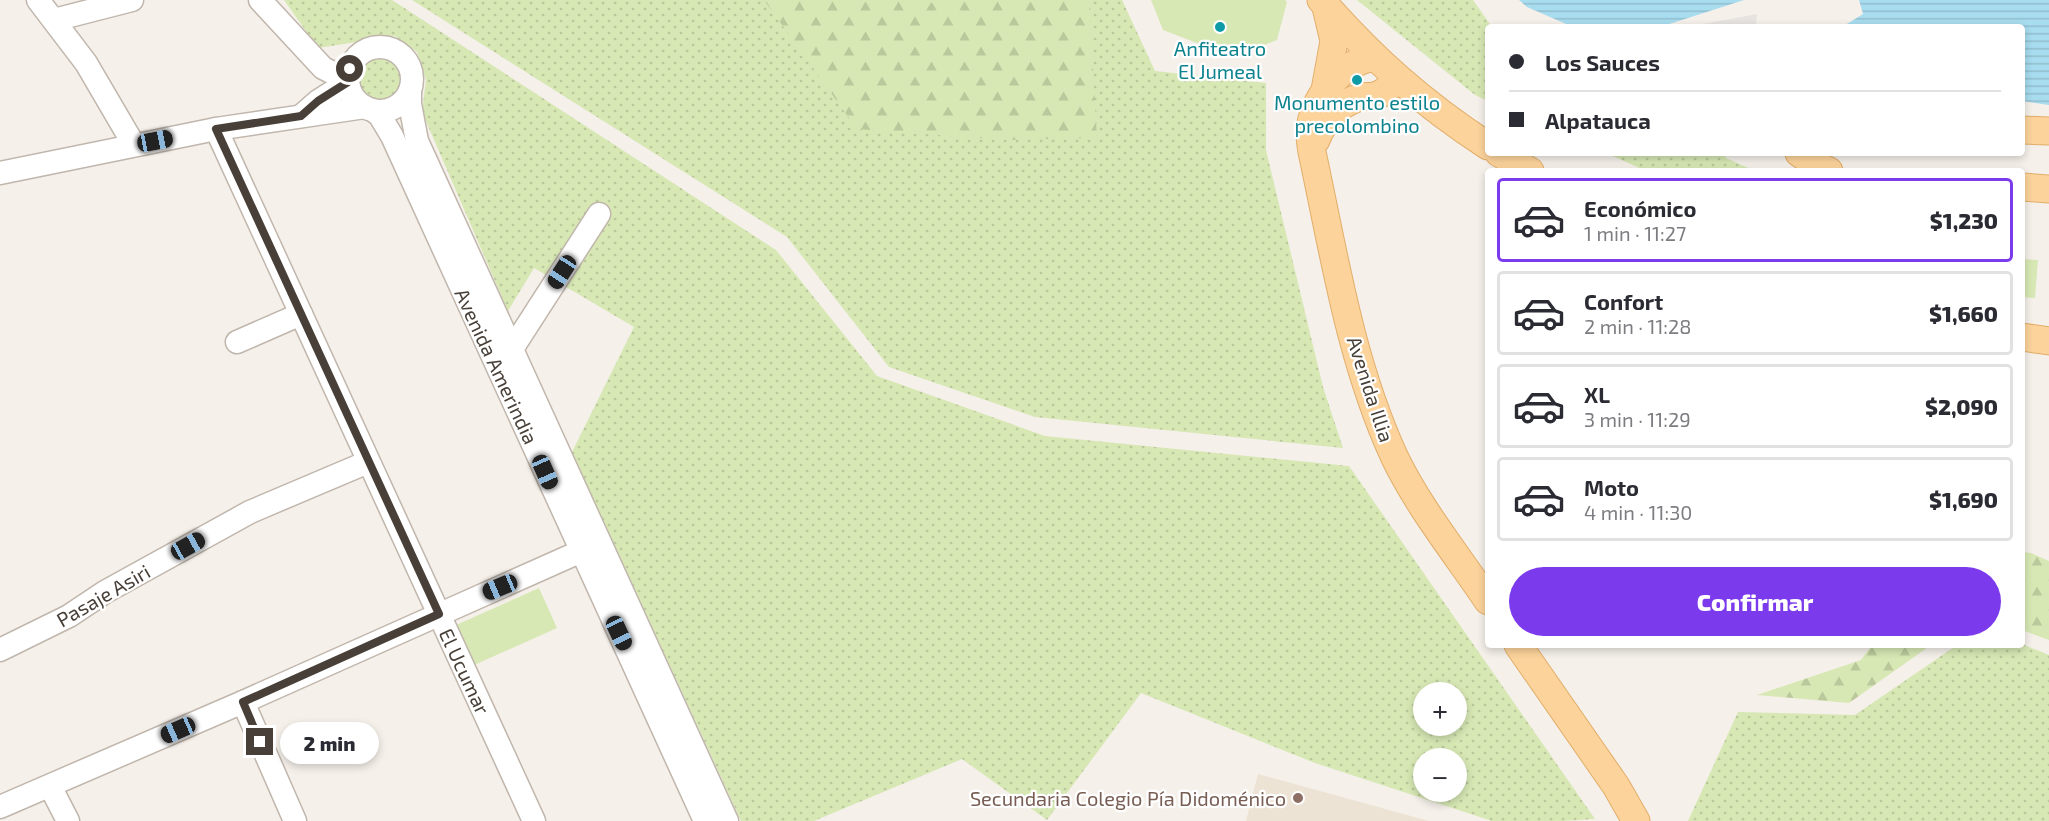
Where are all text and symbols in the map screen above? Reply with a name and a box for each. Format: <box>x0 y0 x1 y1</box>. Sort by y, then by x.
marker: Anfiteatro El Jumeal <box>1213 20 1227 34</box>
place label: Anfiteatro El Jumeal <box>1174 36 1266 83</box>
text: Los Sauces <box>1545 49 1660 75</box>
route start <box>336 55 363 82</box>
marker: Monumento estilo precolombino <box>1350 73 1364 87</box>
place label: Monumento estilo precolombino <box>1274 90 1440 137</box>
text: Alpatauca <box>1545 107 1651 133</box>
car <box>136 129 174 153</box>
icon: car <box>1512 193 1566 247</box>
text: Económico <box>1584 195 1696 221</box>
text: $1,230 <box>1930 207 1998 233</box>
text: 1 min · 11:27 <box>1584 221 1686 245</box>
car <box>545 252 579 292</box>
street label: Avenida Amerindia <box>450 284 544 448</box>
icon: car <box>1512 286 1566 340</box>
text: Confort <box>1584 288 1663 314</box>
text: $1,660 <box>1929 300 1998 326</box>
text: 2 min · 11:28 <box>1584 314 1691 338</box>
street label: Avenida Illia <box>1343 333 1399 445</box>
icon: car <box>1512 379 1566 433</box>
text: XL <box>1584 381 1610 407</box>
text: $2,090 <box>1925 393 1998 419</box>
text: 3 min · 11:29 <box>1584 407 1691 431</box>
car <box>529 452 561 492</box>
icon: car <box>1512 472 1566 526</box>
text: Moto <box>1584 474 1639 500</box>
text: $1,690 <box>1929 486 1998 512</box>
text: 4 min · 11:30 <box>1584 500 1692 524</box>
car <box>168 529 208 563</box>
street label: Pasaje Asiri <box>52 559 154 631</box>
button: Confirmar <box>1509 567 2001 636</box>
car <box>480 572 520 602</box>
car <box>603 613 635 653</box>
street label: El Ucumar <box>435 624 495 718</box>
map controls <box>1413 682 1467 802</box>
button: + <box>1413 682 1467 736</box>
car <box>158 714 198 746</box>
callout: 2 min <box>281 721 380 763</box>
route end <box>246 728 273 755</box>
text: 2 min <box>304 731 355 755</box>
button: − <box>1413 748 1467 802</box>
place label: Secundaria Colegio Pía Didoménico <box>970 786 1286 810</box>
marker: Secundaria Colegio Pía Didoménico <box>1291 791 1305 805</box>

